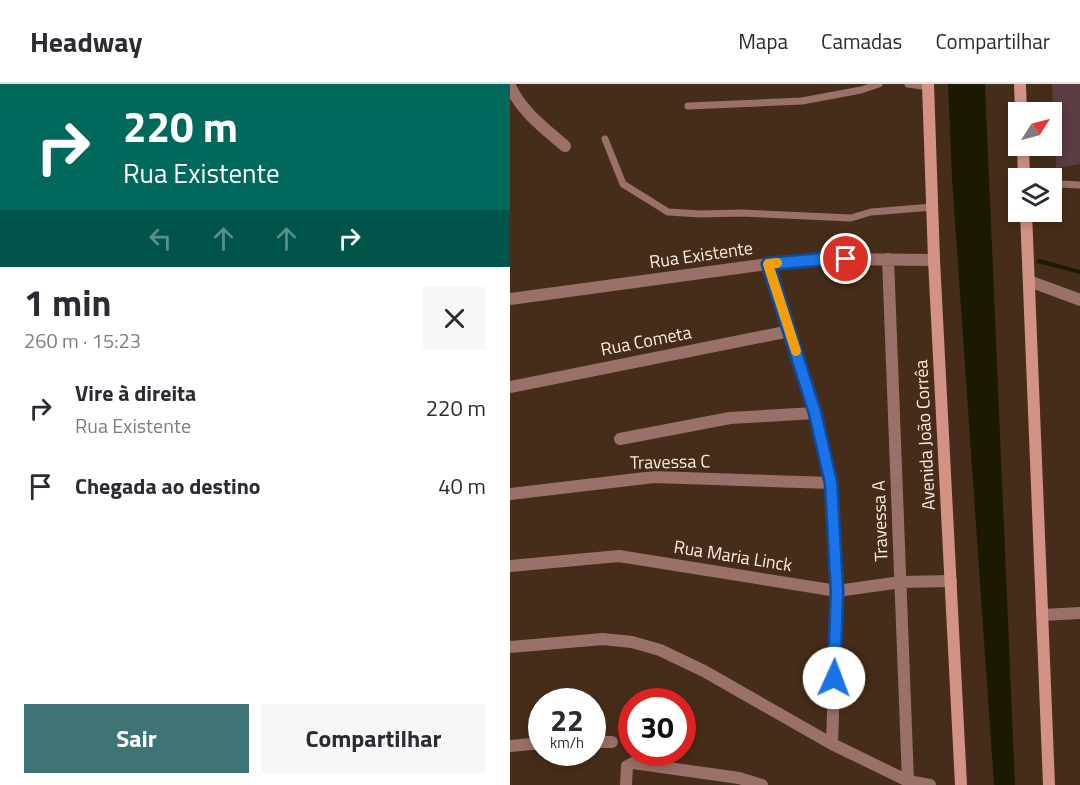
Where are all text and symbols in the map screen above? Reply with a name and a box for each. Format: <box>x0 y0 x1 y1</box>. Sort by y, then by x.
text: Headway <box>30 20 142 63</box>
text: Mapa <box>738 25 788 57</box>
text: Camadas <box>821 25 902 57</box>
text: Compartilhar <box>935 25 1050 57</box>
text: 220 m <box>123 94 238 158</box>
north arrow <box>1008 102 1062 156</box>
map controls <box>1008 102 1062 222</box>
icon: right <box>24 108 102 186</box>
text: Rua Existente <box>123 152 280 193</box>
button: layers <box>1008 168 1062 222</box>
icon: left <box>144 222 177 255</box>
icon: ahead <box>207 222 240 255</box>
icon: ahead <box>270 222 303 255</box>
icon: right <box>333 222 366 255</box>
pin <box>820 233 871 284</box>
street label: Rua Existente <box>647 234 755 275</box>
icon: arrive <box>829 242 862 275</box>
text: 1 min <box>24 275 111 330</box>
button: close <box>423 287 486 350</box>
street label: Rua Cometa <box>598 318 694 363</box>
text: 260 m · 15:23 <box>24 325 141 356</box>
street label: Avenida João Corrêa <box>907 359 942 511</box>
text: Vire à direita <box>75 376 196 410</box>
text: 220 m <box>426 391 486 425</box>
icon: right <box>24 392 57 425</box>
text: Rua Existente <box>75 410 191 441</box>
street label: Travessa C <box>630 447 711 476</box>
text: Chegada ao destino <box>75 469 261 503</box>
text: 40 m <box>438 469 486 503</box>
icon: arrive <box>24 470 57 503</box>
street label: Travessa A <box>865 480 894 562</box>
street label: Rua Maria Linck <box>672 533 795 578</box>
position arrow <box>802 646 866 710</box>
speed limit sign: 30 <box>618 688 696 766</box>
text: 22 <box>550 697 584 743</box>
button: Sair <box>24 704 249 773</box>
button: Compartilhar <box>261 704 486 773</box>
text: km/h <box>550 731 584 754</box>

